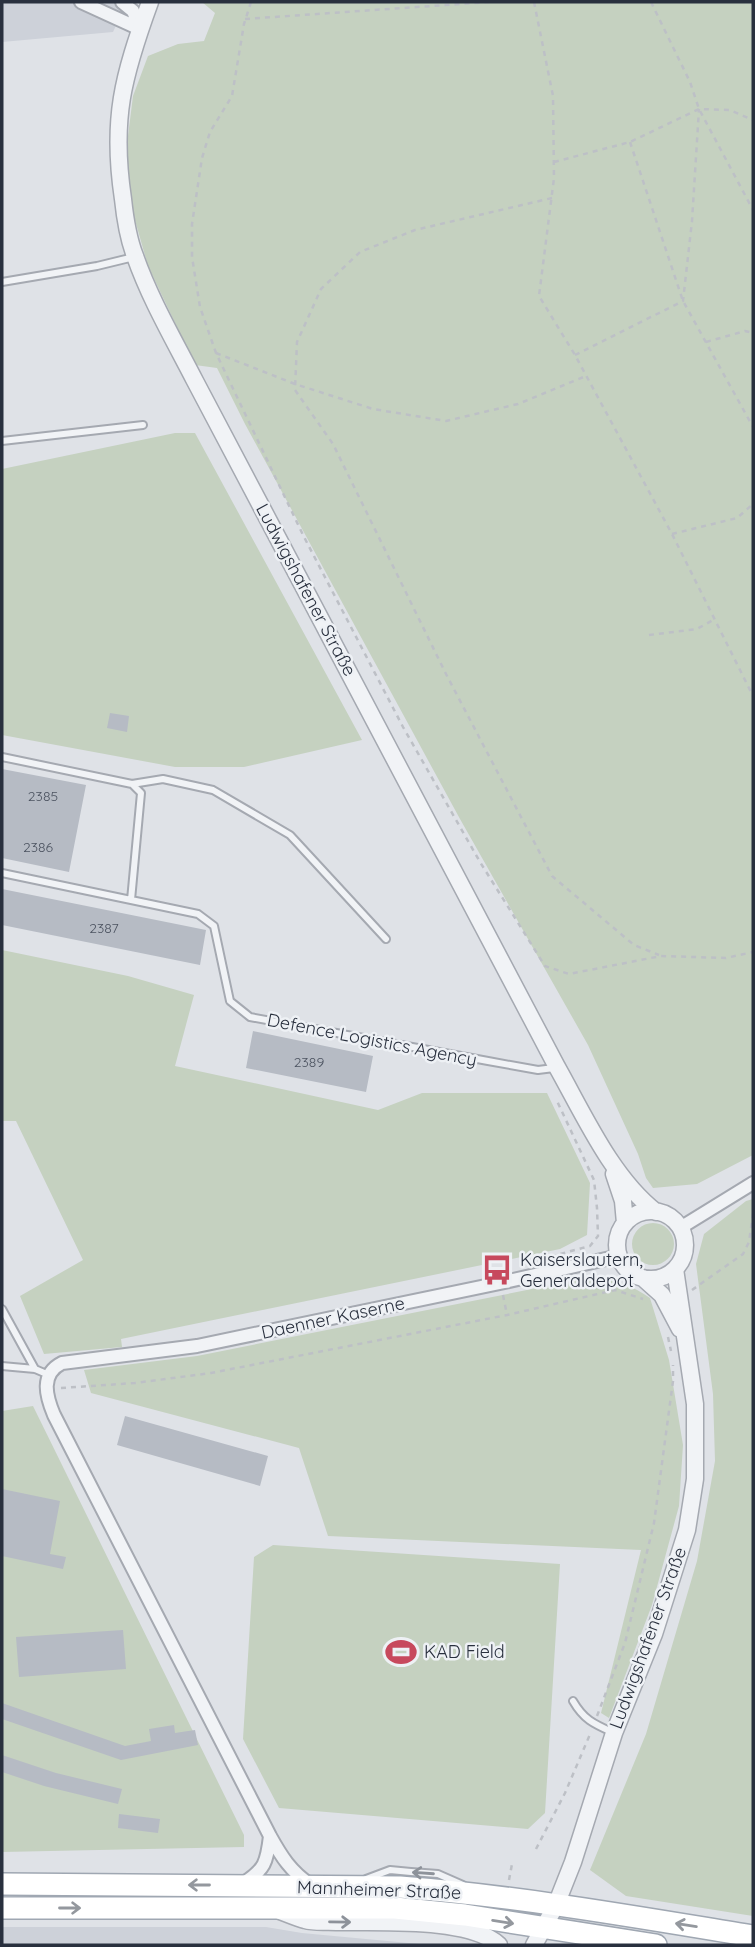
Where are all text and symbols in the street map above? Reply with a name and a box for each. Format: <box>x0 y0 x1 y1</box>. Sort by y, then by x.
street label: Ludwigshafener Straße <box>251 500 362 680</box>
house number: 2385 <box>28 787 58 805</box>
house number: 2386 <box>23 838 54 856</box>
house number: 2387 <box>89 919 119 937</box>
street label: Defence Logistics Agency <box>265 1008 479 1071</box>
house number: 2389 <box>294 1053 324 1071</box>
place label: Kaiserslautern, Generaldepot <box>520 1248 643 1292</box>
bus stop icon: Kaiserslautern, Generaldepot <box>480 1253 514 1287</box>
street label: Daenner Kaserne <box>259 1291 407 1344</box>
street label: Ludwigshafener Straße <box>604 1544 691 1732</box>
sports icon: KAD Field <box>384 1635 418 1669</box>
place label: KAD Field <box>424 1640 505 1663</box>
one-way arrow <box>412 1866 435 1879</box>
street label: Mannheimer Straße <box>297 1875 461 1904</box>
one-way arrow <box>188 1878 211 1892</box>
one-way arrow <box>58 1901 81 1915</box>
one-way arrow <box>329 1915 352 1928</box>
one-way arrow <box>491 1916 514 1929</box>
one-way arrow <box>675 1918 698 1931</box>

